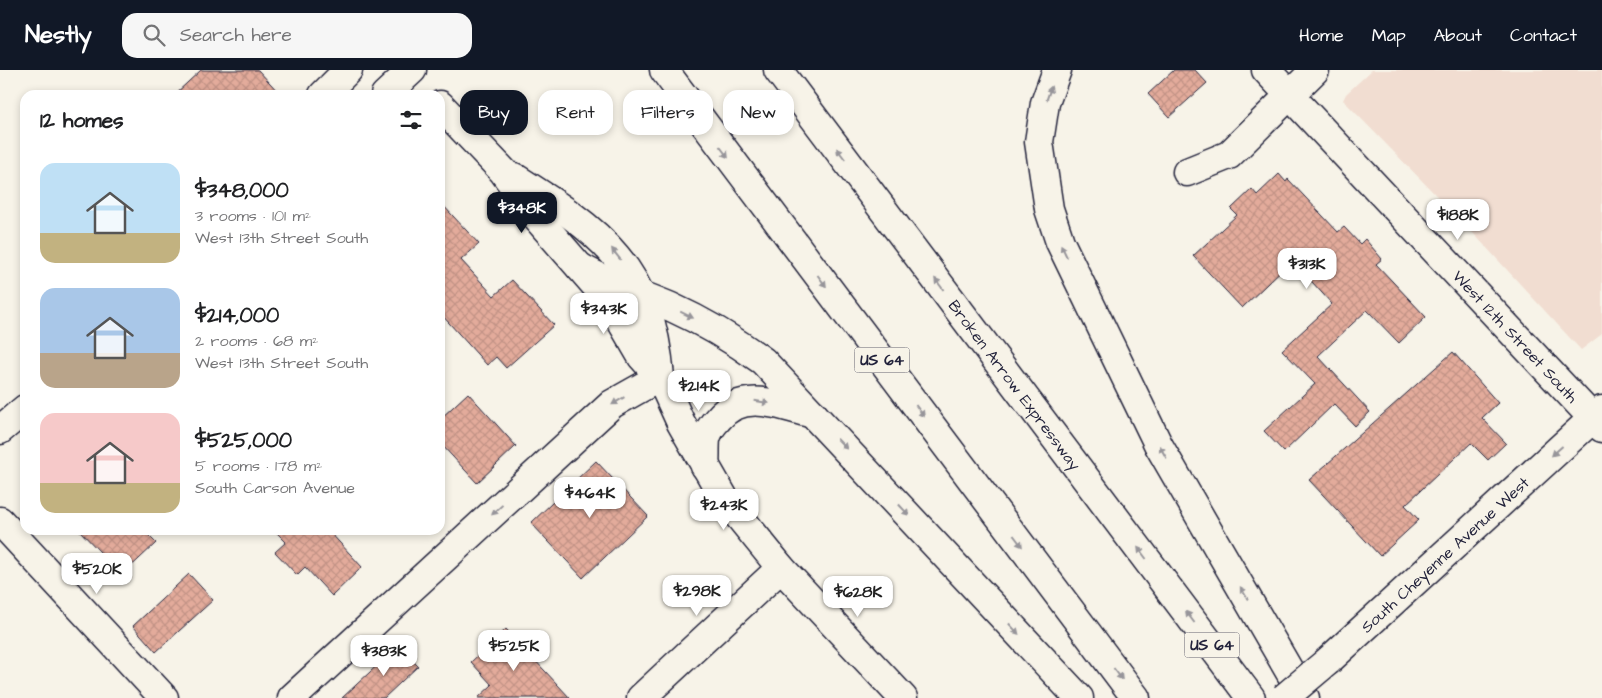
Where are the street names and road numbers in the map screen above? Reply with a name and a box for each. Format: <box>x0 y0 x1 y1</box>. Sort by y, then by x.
street label: West 12th Street South <box>1447 266 1583 408</box>
street label: Broken Arrow Expressway <box>943 296 1086 476</box>
road number: US 64 <box>854 348 910 372</box>
street label: South Cheyenne Avenue West <box>1356 472 1535 638</box>
road number: US 64 <box>1184 632 1240 658</box>

